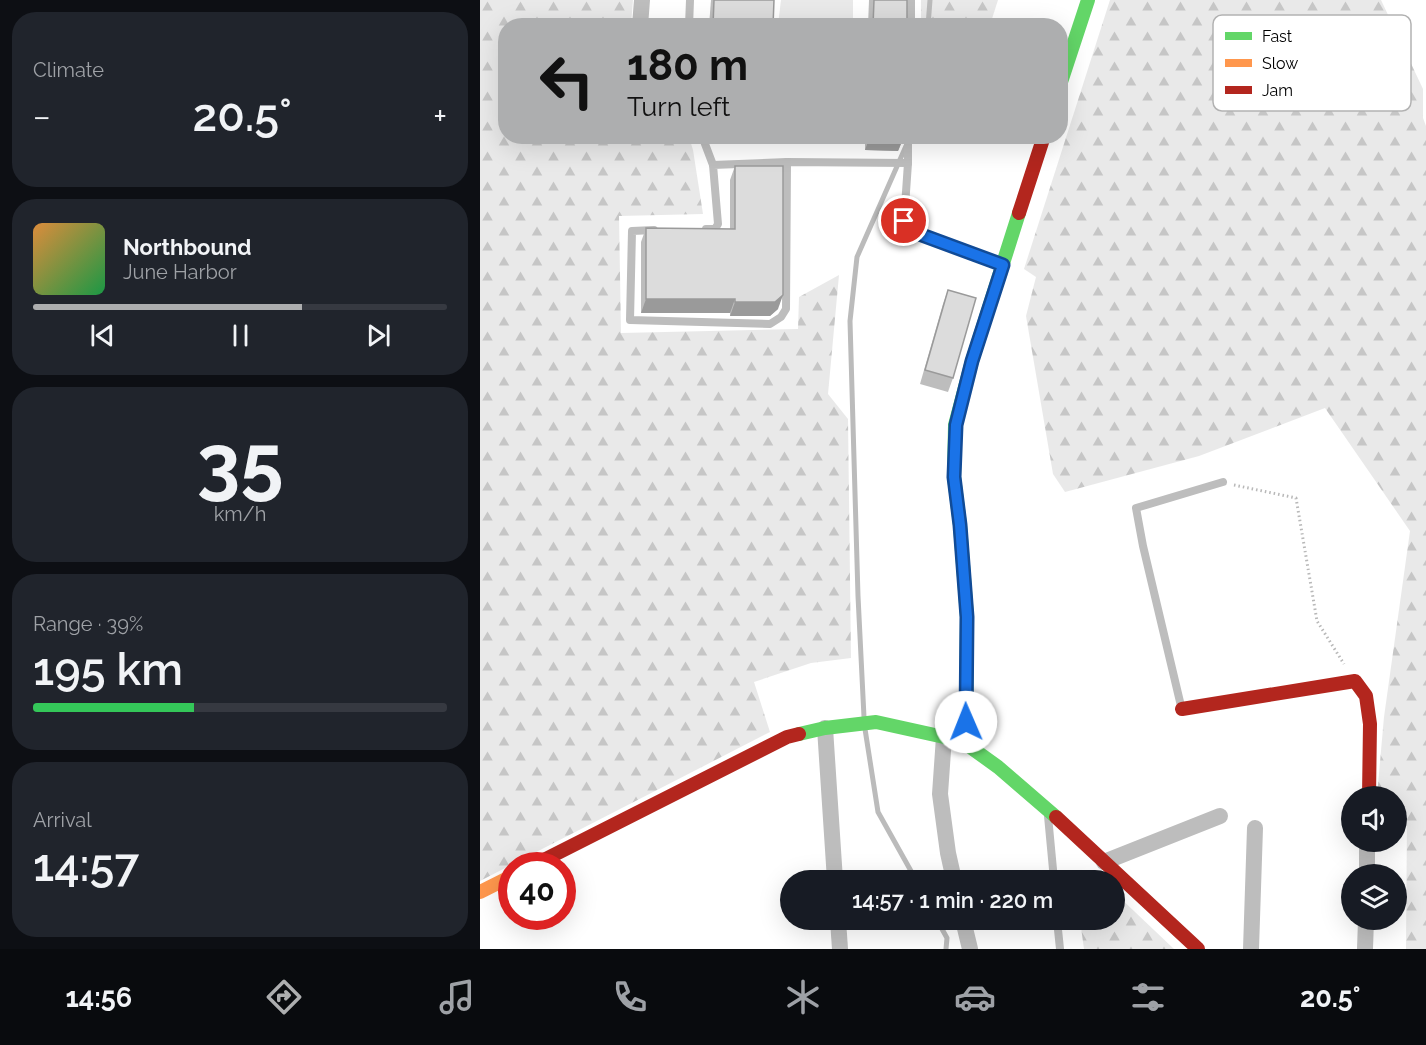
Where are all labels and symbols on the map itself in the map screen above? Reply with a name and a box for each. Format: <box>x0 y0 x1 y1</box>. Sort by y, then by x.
legend <box>1213 15 1411 111</box>
text: Fast <box>1262 27 1293 46</box>
text: Slow <box>1262 54 1298 73</box>
text: Jam <box>1262 81 1293 100</box>
pin <box>878 195 929 246</box>
position arrow <box>934 690 998 754</box>
speed limit sign: 40 <box>498 852 576 930</box>

